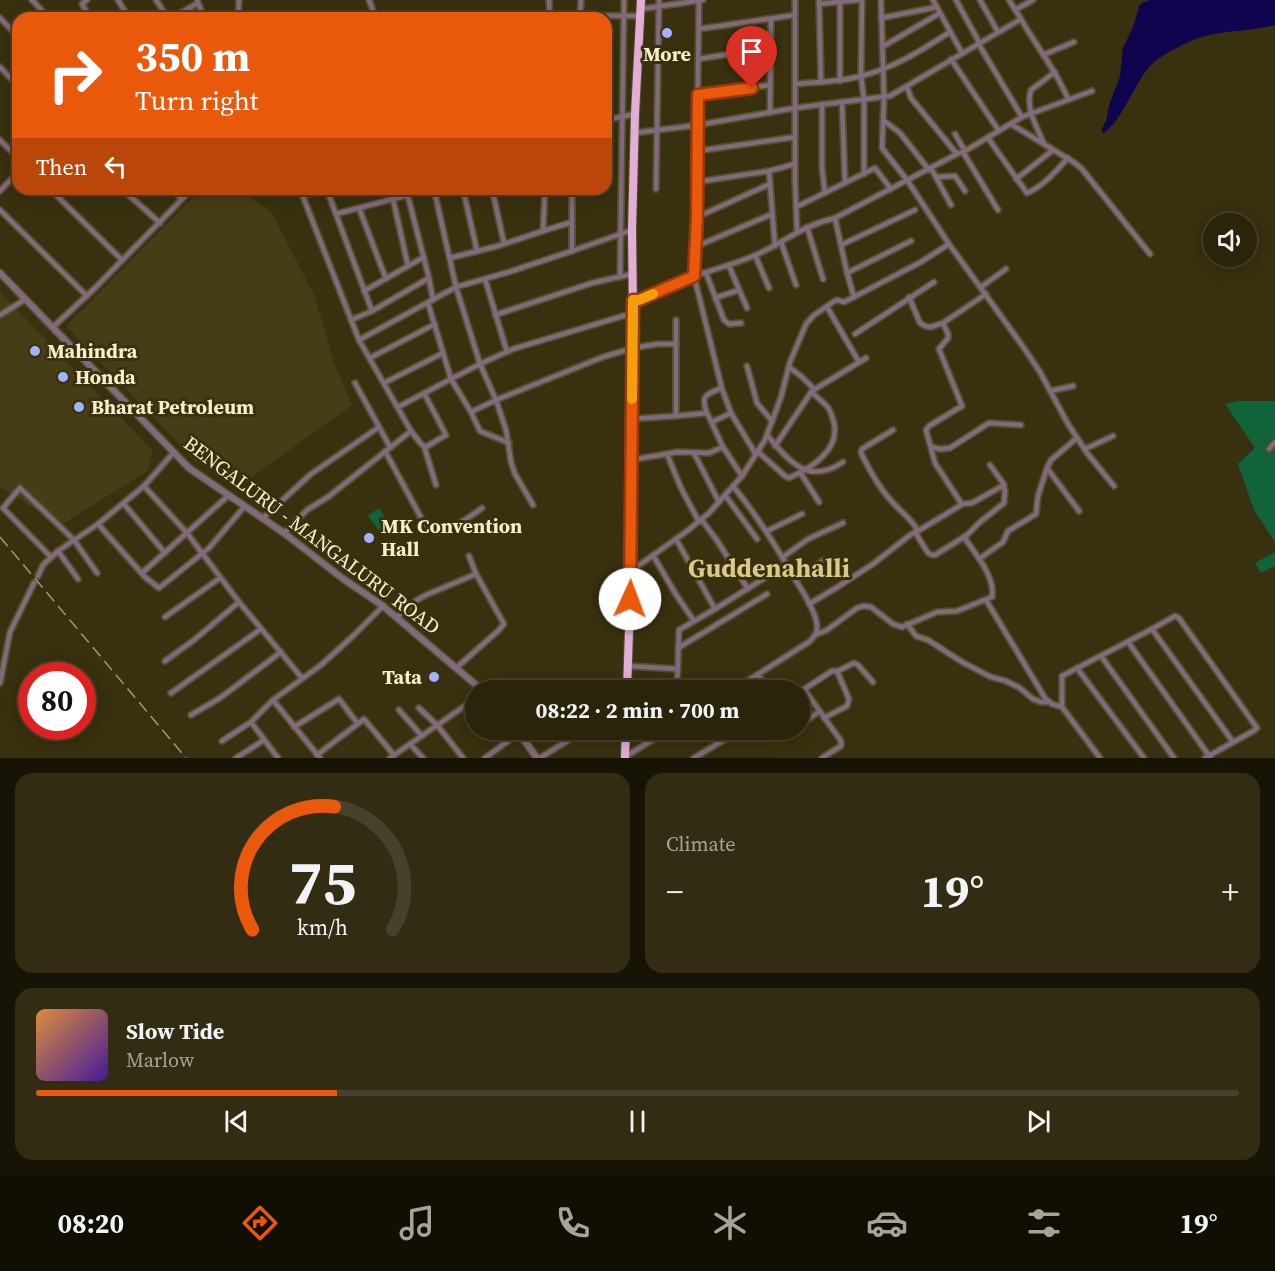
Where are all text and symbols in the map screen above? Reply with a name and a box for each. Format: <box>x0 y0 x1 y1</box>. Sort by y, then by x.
marker: More <box>660 26 674 40</box>
pin <box>726 26 777 88</box>
text: 350 m <box>135 27 250 85</box>
icon: arrive <box>735 35 768 68</box>
icon: right <box>36 36 114 114</box>
place label: More <box>643 40 691 68</box>
text: Turn right <box>135 82 259 119</box>
icon: left <box>99 150 132 183</box>
text: Then <box>36 152 87 182</box>
map controls <box>1203 213 1257 267</box>
button: sound <box>1203 213 1257 267</box>
place label: Mahindra <box>47 337 138 365</box>
marker: Mahindra <box>28 344 42 358</box>
place label: Honda <box>75 363 136 391</box>
marker: Honda <box>56 370 70 384</box>
place label: Bharat Petroleum <box>91 393 254 421</box>
marker: Bharat Petroleum <box>72 400 86 414</box>
street label: BENGALURU - MANGALURU ROAD <box>178 429 446 641</box>
place label: MK Convention Hall <box>381 512 522 563</box>
marker: MK Convention Hall <box>362 531 376 545</box>
district label: Guddenahalli <box>688 550 850 586</box>
position arrow <box>598 567 662 631</box>
speed limit sign: 80 <box>18 662 96 740</box>
place label: Tata <box>382 663 422 691</box>
marker: Tata <box>427 670 441 684</box>
text: 08:22 · 2 min · 700 m <box>536 695 739 725</box>
text: Climate <box>666 830 735 858</box>
text: 75 <box>289 839 356 925</box>
text: 19° <box>921 860 984 922</box>
text: − <box>666 869 684 914</box>
text: + <box>1221 869 1239 914</box>
text: km/h <box>297 913 348 942</box>
text: Slow Tide <box>126 1016 224 1046</box>
text: Marlow <box>126 1046 194 1074</box>
icon: previous <box>220 1105 253 1138</box>
icon: pause <box>621 1105 654 1138</box>
icon: next <box>1022 1105 1055 1138</box>
icon: directions <box>239 1202 281 1244</box>
icon: music <box>396 1202 438 1244</box>
icon: phone <box>552 1202 594 1244</box>
icon: climate <box>709 1202 751 1244</box>
icon: car <box>866 1202 908 1244</box>
icon: filters <box>1023 1202 1065 1244</box>
text: 08:20 <box>57 1205 124 1242</box>
text: 19° <box>1179 1205 1218 1242</box>

